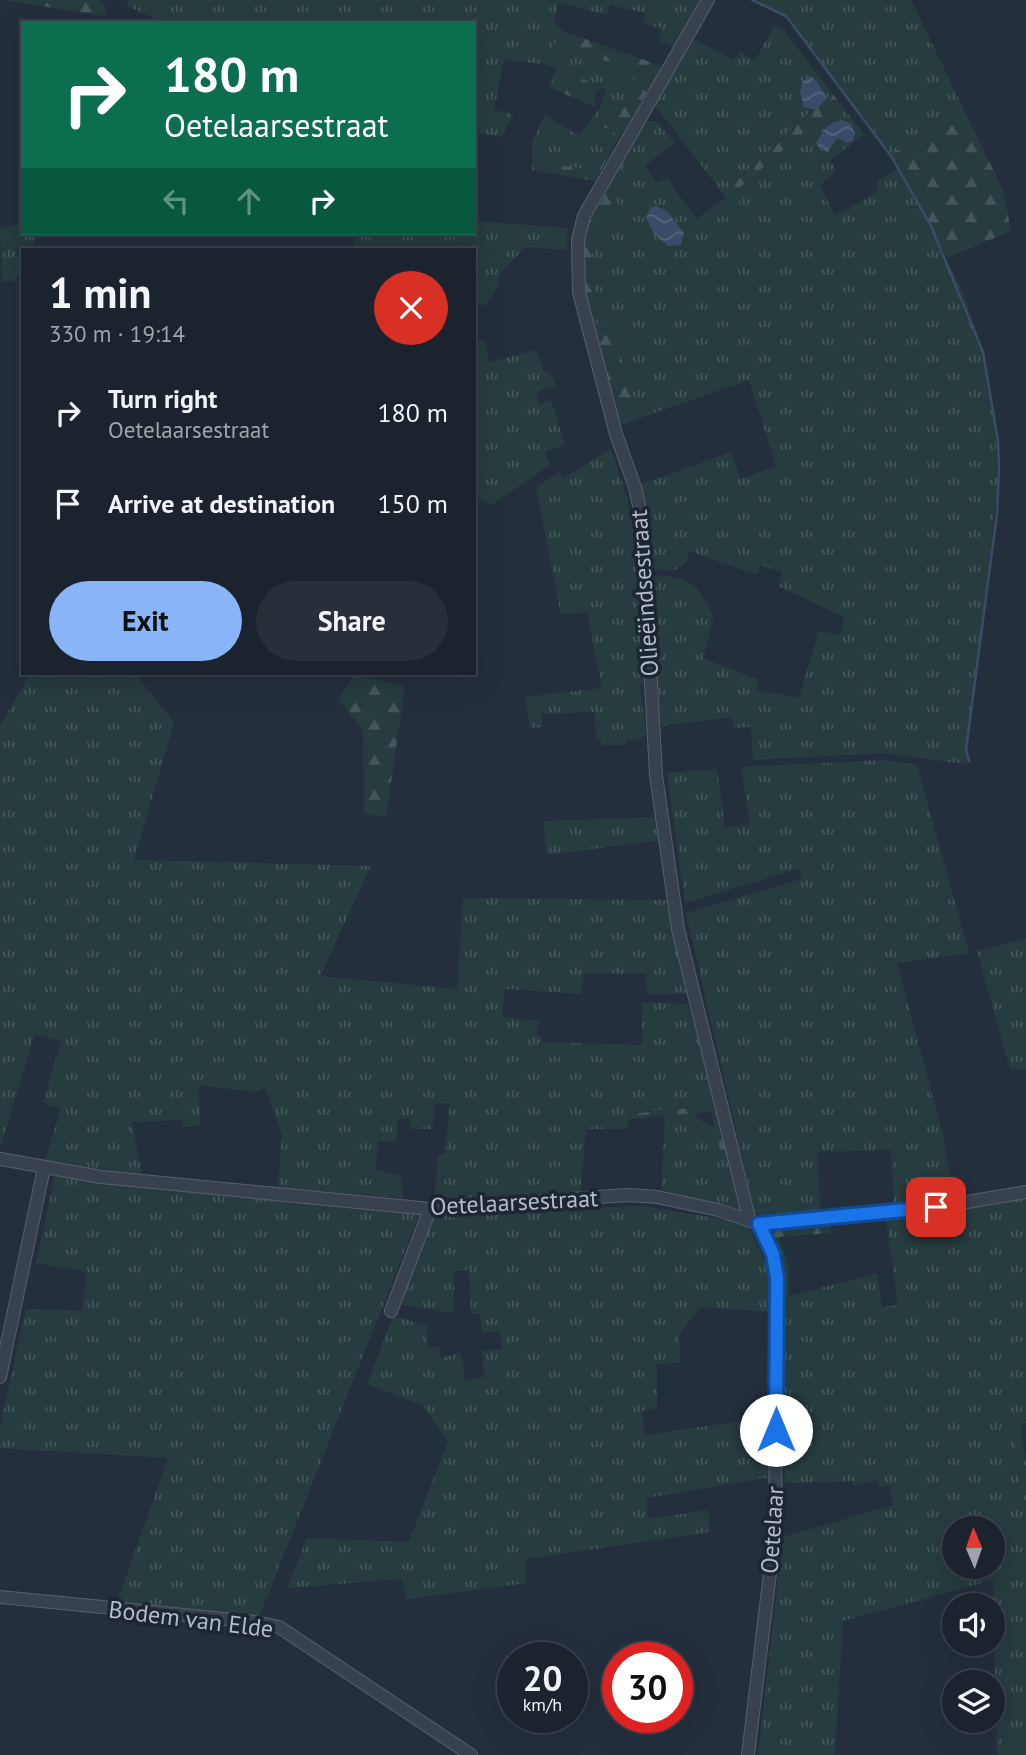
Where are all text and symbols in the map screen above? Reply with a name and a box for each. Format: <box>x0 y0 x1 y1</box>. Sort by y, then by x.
text: 180 m <box>164 42 299 106</box>
icon: right <box>49 49 140 140</box>
text: Oetelaarsestraat <box>164 104 388 146</box>
icon: left <box>157 182 195 220</box>
icon: ahead <box>230 182 268 220</box>
icon: right <box>303 182 341 220</box>
text: 1 min <box>49 265 151 320</box>
button: close <box>374 271 448 345</box>
text: 330 m · 19:14 <box>49 319 185 348</box>
text: Turn right <box>108 382 217 415</box>
icon: right <box>49 394 87 432</box>
text: 180 m <box>377 396 448 429</box>
text: Oetelaarsestraat <box>108 415 269 444</box>
icon: arrive <box>49 485 87 523</box>
text: Arrive at destination <box>108 487 335 520</box>
text: 150 m <box>377 487 448 520</box>
street label: Olieëindsestraat <box>623 509 665 677</box>
button: Exit <box>49 581 242 661</box>
button: Share <box>256 581 448 661</box>
pin <box>906 1177 966 1237</box>
street label: Oetelaarsestraat <box>429 1182 599 1222</box>
icon: arrive <box>917 1188 955 1226</box>
position arrow <box>739 1393 813 1467</box>
street label: Oetelaar <box>753 1485 791 1575</box>
north arrow <box>942 1516 1004 1578</box>
map controls <box>942 1516 1005 1733</box>
button: sound <box>942 1593 1005 1656</box>
street label: Bodem van Elde <box>107 1594 275 1644</box>
speed limit sign: 30 <box>602 1642 693 1733</box>
text: 20 <box>523 1655 562 1701</box>
button: layers <box>942 1670 1005 1733</box>
text: km/h <box>523 1693 562 1716</box>

